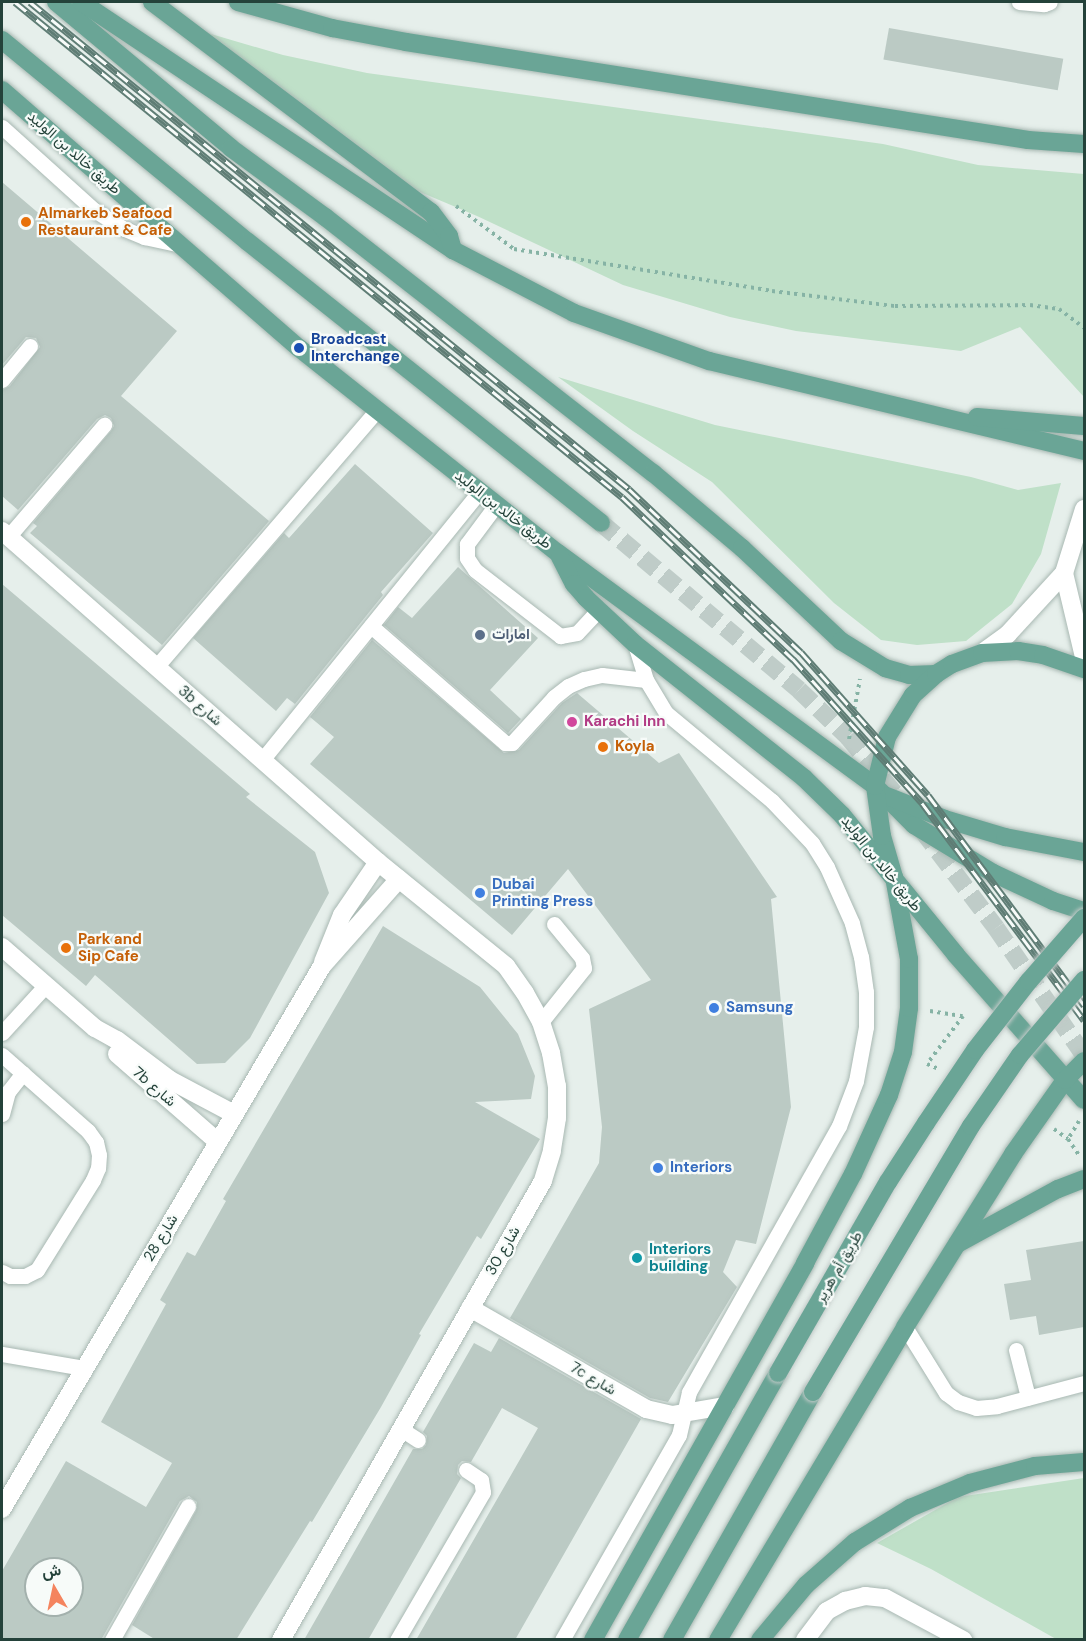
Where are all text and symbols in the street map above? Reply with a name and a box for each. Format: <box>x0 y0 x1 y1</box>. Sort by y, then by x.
street label: طريق خالد بن الوليد <box>24 108 124 198</box>
place label: Almarkeb Seafood Restaurant & Cafe <box>38 204 172 239</box>
marker: Almarkeb Seafood Restaurant & Cafe <box>19 215 33 229</box>
place label: Broadcast Interchange <box>311 330 400 365</box>
marker: Broadcast Interchange <box>292 341 306 355</box>
street label: طريق خالد بن الوليد <box>451 467 555 553</box>
place label: امارات <box>492 626 530 644</box>
marker: امارات <box>473 628 487 642</box>
street label: 3b شارع <box>174 682 226 730</box>
place label: Karachi Inn <box>584 713 666 731</box>
marker: Karachi Inn <box>565 715 579 729</box>
place label: Koyla <box>615 738 654 756</box>
marker: Koyla <box>596 740 610 754</box>
street label: طريق خالد بن الوليد <box>837 813 925 915</box>
place label: Dubai Printing Press <box>492 875 593 910</box>
marker: Dubai Printing Press <box>473 886 487 900</box>
place label: Park and Sip Cafe <box>78 930 142 965</box>
marker: Park and Sip Cafe <box>59 941 73 955</box>
place label: Samsung <box>726 999 793 1017</box>
marker: Samsung <box>707 1001 721 1015</box>
street label: 7b شارع <box>129 1063 179 1111</box>
place label: Interiors <box>670 1159 732 1177</box>
marker: Interiors <box>651 1161 665 1175</box>
street label: شارع 28 <box>140 1211 182 1265</box>
street label: شارع 30 <box>482 1223 524 1279</box>
street label: طريق أم هرير <box>811 1228 867 1306</box>
place label: Interiors building <box>649 1240 711 1275</box>
marker: Interiors building <box>630 1251 644 1265</box>
street label: 7c شارع <box>567 1359 619 1399</box>
north arrow <box>24 1557 84 1617</box>
text: ش <box>40 1559 63 1583</box>

